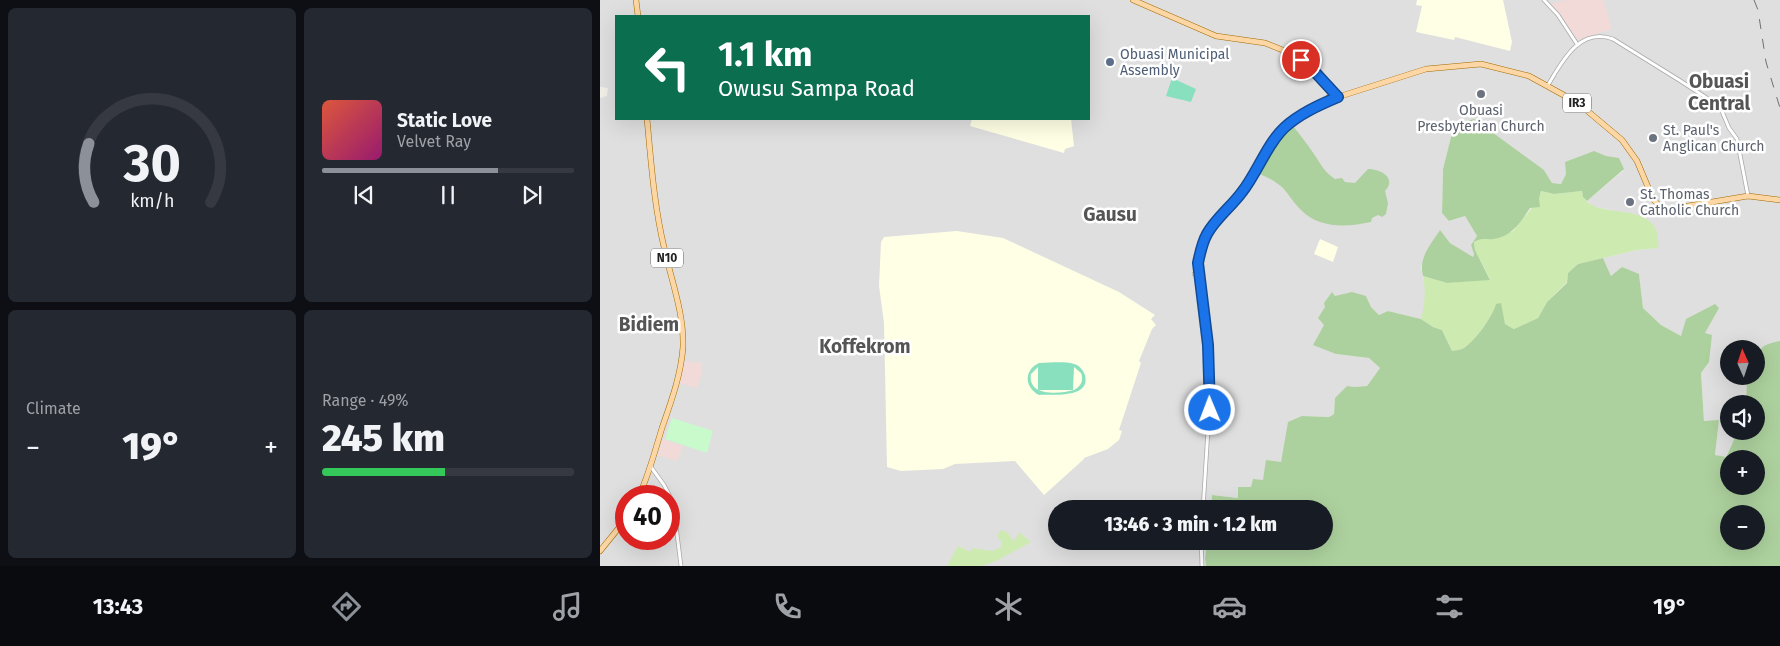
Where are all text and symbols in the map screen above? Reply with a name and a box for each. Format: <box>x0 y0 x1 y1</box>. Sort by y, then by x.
text: 1.1 km <box>718 33 813 75</box>
icon: left <box>635 35 700 100</box>
pin <box>1280 39 1322 81</box>
place label: Obuasi Municipal Assembly <box>1120 46 1229 79</box>
icon: arrive <box>1287 46 1315 74</box>
marker: Obuasi Municipal Assembly <box>1104 56 1116 68</box>
district label: Obuasi Central <box>1688 70 1750 115</box>
text: Owusu Sampa Road <box>718 75 915 102</box>
marker: Obuasi Presbyterian Church <box>1475 88 1487 100</box>
road number: IR3 <box>1563 94 1591 112</box>
place label: Obuasi Presbyterian Church <box>1417 102 1545 135</box>
text: Static Love <box>397 109 492 132</box>
place label: St. Paul's Anglican Church <box>1663 122 1765 155</box>
text: 30 <box>122 132 181 195</box>
text: Velvet Ray <box>397 132 471 151</box>
marker: St. Paul's Anglican Church <box>1647 132 1659 144</box>
icon: previous <box>350 181 378 209</box>
icon: pause <box>434 181 462 209</box>
icon: next <box>518 181 546 209</box>
place label: St. Thomas Catholic Church <box>1640 186 1739 219</box>
text: km/h <box>130 190 174 212</box>
marker: St. Thomas Catholic Church <box>1624 196 1636 208</box>
district label: Gausu <box>1083 203 1137 226</box>
road number: N10 <box>651 248 683 268</box>
district label: Bidiem <box>619 313 679 336</box>
district label: Koffekrom <box>819 335 911 358</box>
north arrow <box>1720 340 1765 385</box>
map controls <box>1720 340 1765 550</box>
position arrow <box>1183 383 1235 435</box>
text: Range · 49% <box>322 391 409 410</box>
button: sound <box>1720 395 1765 440</box>
text: Climate <box>26 399 81 418</box>
text: 245 km <box>322 415 445 461</box>
text: 19° <box>122 423 182 469</box>
text: − <box>26 431 40 464</box>
text: + <box>264 431 278 464</box>
button: + <box>1720 450 1765 495</box>
speed limit sign: 40 <box>615 485 680 550</box>
button: − <box>1720 505 1765 550</box>
text: 13:46 · 3 min · 1.2 km <box>1104 513 1277 536</box>
icon: directions <box>329 589 364 624</box>
icon: music <box>550 589 585 624</box>
icon: phone <box>770 589 805 624</box>
icon: climate <box>991 589 1026 624</box>
icon: car <box>1212 589 1247 624</box>
icon: filters <box>1432 589 1467 624</box>
text: 13:43 <box>93 593 143 620</box>
text: 19° <box>1653 593 1687 620</box>

